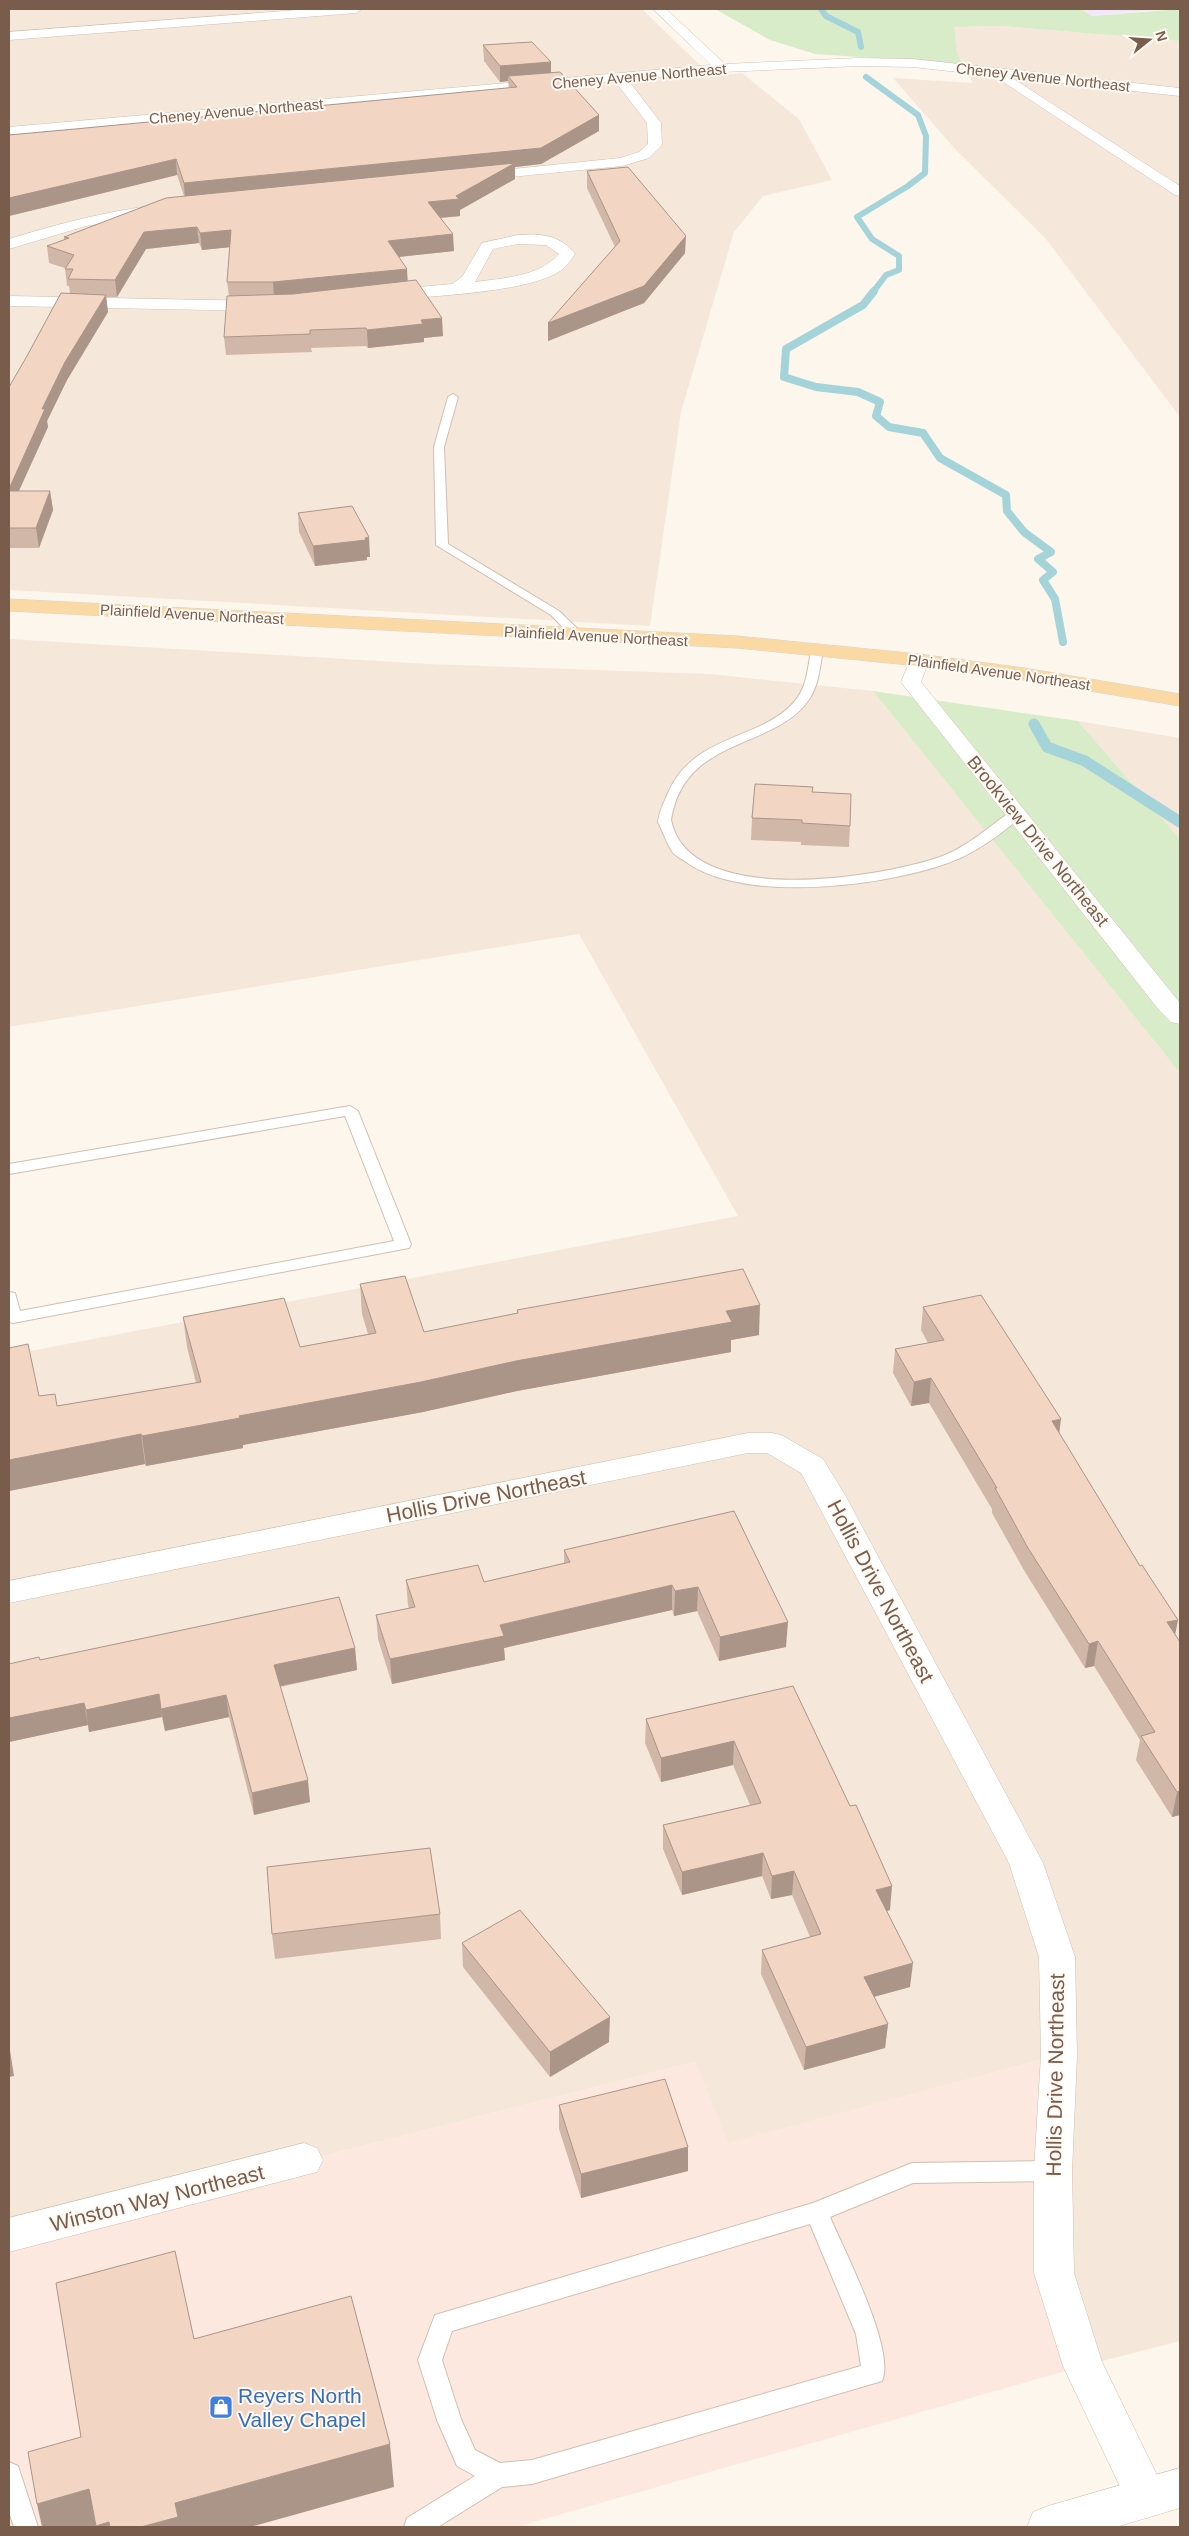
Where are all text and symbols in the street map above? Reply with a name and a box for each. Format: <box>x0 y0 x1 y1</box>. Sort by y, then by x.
north arrow <box>1124 15 1174 65</box>
text: N <box>1152 29 1171 43</box>
street label: Cheney Avenue Northeast <box>955 59 1132 95</box>
street label: Cheney Avenue Northeast <box>551 60 728 92</box>
street label: Cheney Avenue Northeast <box>148 95 325 127</box>
street label: Plainfield Avenue Northeast <box>100 601 285 627</box>
street label: Plainfield Avenue Northeast <box>504 623 689 649</box>
street label: Plainfield Avenue Northeast <box>907 651 1092 693</box>
street label: Brookview Drive Northeast <box>963 752 1113 930</box>
street label: Hollis Drive Northeast <box>384 1465 588 1527</box>
street label: Hollis Drive Northeast <box>823 1496 939 1686</box>
street label: Hollis Drive Northeast <box>1042 1973 1068 2177</box>
street label: Winston Way Northeast <box>48 2160 267 2236</box>
place label: Reyers North Valley Chapel <box>238 2384 366 2431</box>
shop icon: Reyers North Valley Chapel <box>208 2394 234 2420</box>

